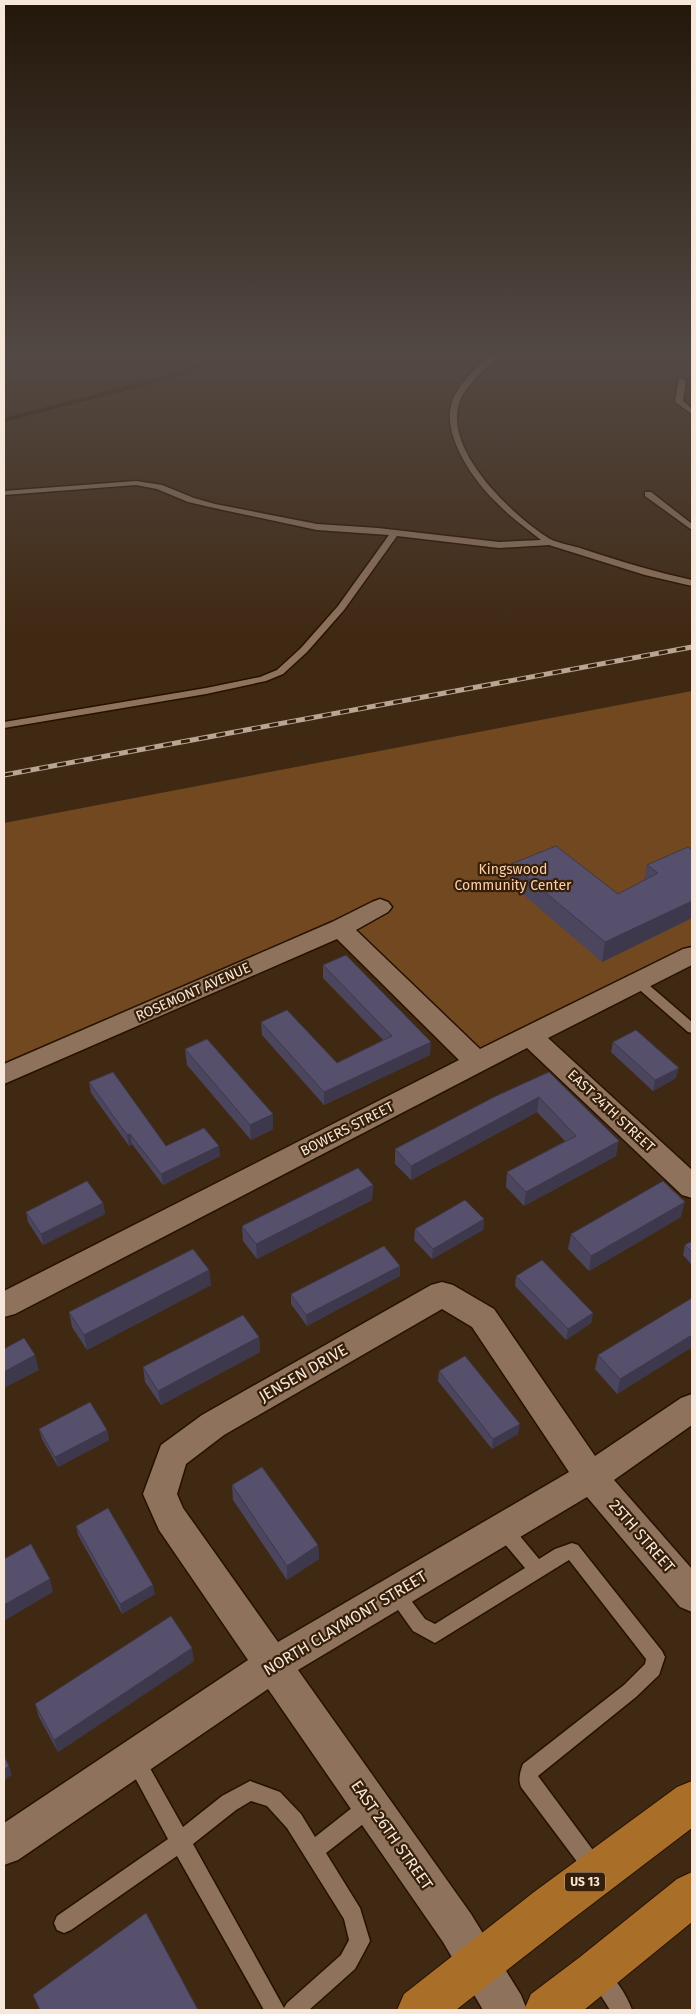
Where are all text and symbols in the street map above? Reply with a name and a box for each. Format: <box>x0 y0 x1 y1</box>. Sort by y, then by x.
park label: Kingswood Community Center <box>455 861 572 894</box>
street label: ROSEMONT AVENUE <box>133 959 253 1025</box>
street label: EAST 24TH STREET <box>564 1066 659 1156</box>
street label: BOWERS STREET <box>298 1098 397 1160</box>
street label: JENSEN DRIVE <box>255 1340 351 1406</box>
street label: 25TH STREET <box>605 1496 679 1577</box>
street label: NORTH CLAYMONT STREET <box>260 1566 431 1679</box>
street label: EAST 26TH STREET <box>347 1777 437 1894</box>
road number: US 13 <box>565 1872 605 1891</box>

